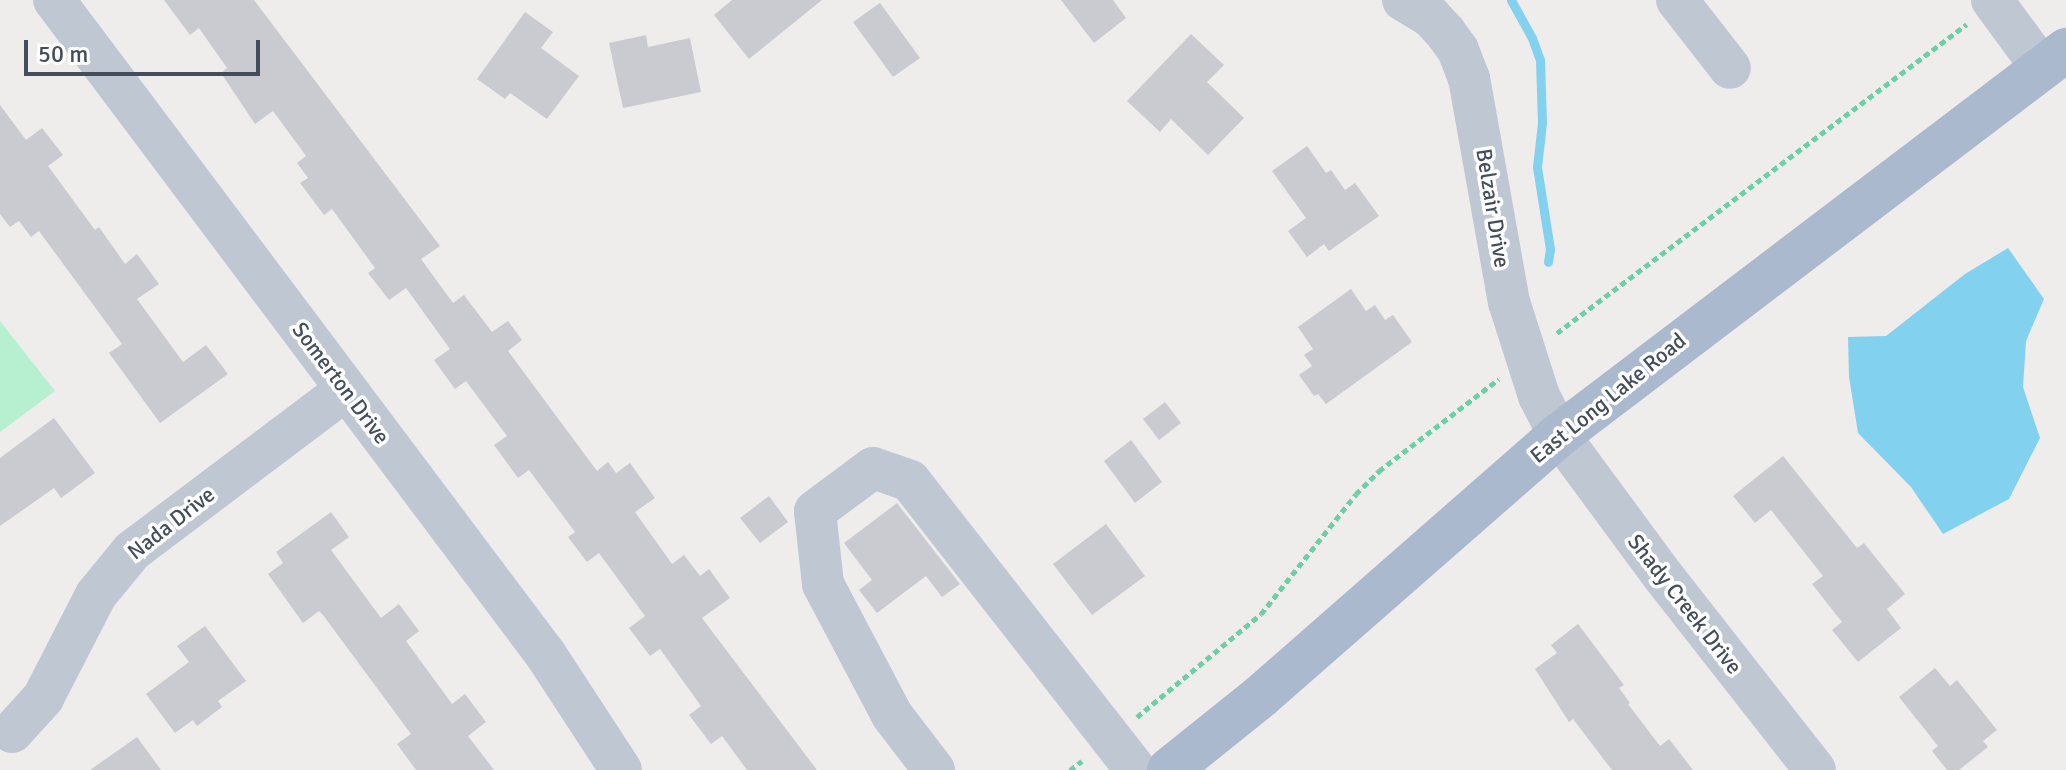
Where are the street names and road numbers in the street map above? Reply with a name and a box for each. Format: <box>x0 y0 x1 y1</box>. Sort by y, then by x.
street label: Belzair Drive <box>1471 147 1515 269</box>
street label: Somerton Drive <box>287 317 395 449</box>
street label: East Long Lake Road <box>1525 327 1691 469</box>
street label: Nada Drive <box>122 481 220 565</box>
street label: Shady Creek Drive <box>1622 529 1748 679</box>

